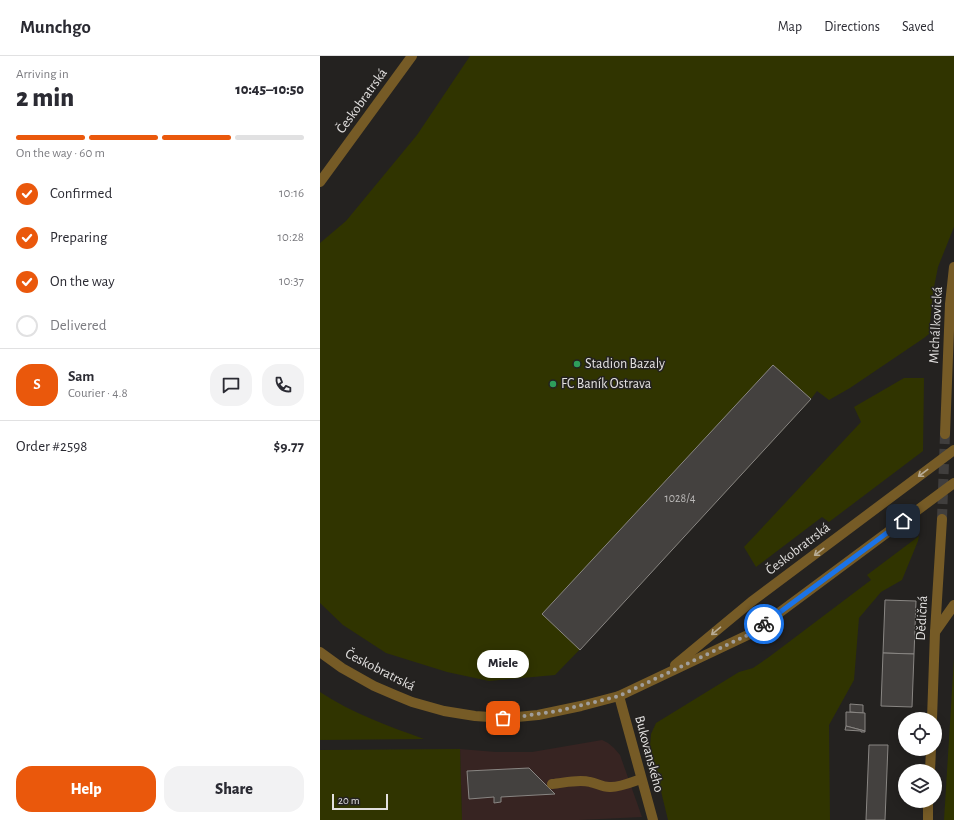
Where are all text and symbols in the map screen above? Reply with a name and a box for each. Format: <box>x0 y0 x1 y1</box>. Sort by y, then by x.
text: Munchgo <box>20 18 91 37</box>
text: Map <box>778 20 802 34</box>
text: Directions <box>824 20 880 34</box>
text: Saved <box>902 20 934 34</box>
street label: Českobratrská <box>332 64 390 136</box>
text: Arriving in <box>16 68 69 81</box>
text: 10:45–10:50 <box>235 82 304 97</box>
text: 2 min <box>16 85 74 111</box>
text: On the way · 60 m <box>16 147 105 160</box>
icon: check <box>16 183 38 205</box>
text: Confirmed <box>50 186 112 201</box>
text: 10:16 <box>279 187 304 200</box>
icon: check <box>16 227 38 249</box>
text: Preparing <box>50 230 107 245</box>
text: 10:28 <box>278 231 304 244</box>
icon: check <box>16 271 38 293</box>
text: On the way <box>50 274 115 289</box>
text: 10:37 <box>279 275 304 288</box>
street label: Michálkovická <box>927 286 945 364</box>
text: Delivered <box>50 318 107 333</box>
place label: Stadion Bazaly <box>585 357 665 371</box>
marker: Stadion Bazaly <box>572 359 582 369</box>
button: chat <box>210 364 252 406</box>
button: phone <box>262 364 304 406</box>
text: Sam <box>68 369 94 384</box>
text: S <box>33 377 41 392</box>
place label: FC Baník Ostrava <box>561 377 652 391</box>
marker: FC Baník Ostrava <box>548 379 558 389</box>
text: Courier · 4.8 <box>68 387 128 400</box>
text: Order #2598 <box>16 439 87 454</box>
text: $9.77 <box>274 439 304 454</box>
one-way arrow <box>917 469 928 478</box>
house number: 1028/4 <box>665 492 696 504</box>
pin <box>886 504 920 538</box>
icon: home <box>892 510 914 532</box>
street label: Českobratrská <box>762 519 833 578</box>
one-way arrow <box>813 547 824 556</box>
street label: Dědičná <box>914 595 930 641</box>
courier <box>744 604 784 644</box>
icon: bike <box>753 613 775 635</box>
one-way arrow <box>711 627 722 636</box>
street label: Českobratrská <box>343 645 419 694</box>
callout: Miele <box>477 650 529 678</box>
text: Miele <box>488 657 518 670</box>
pin <box>486 701 520 735</box>
icon: bag <box>492 707 514 729</box>
map controls <box>898 712 942 808</box>
button: locate <box>898 712 942 756</box>
street label: Bukovanského <box>632 714 666 794</box>
button: layers <box>898 764 942 808</box>
button: Help <box>16 766 156 812</box>
button: Share <box>164 766 304 812</box>
scale bar <box>332 792 388 811</box>
text: 20 m <box>338 795 359 806</box>

